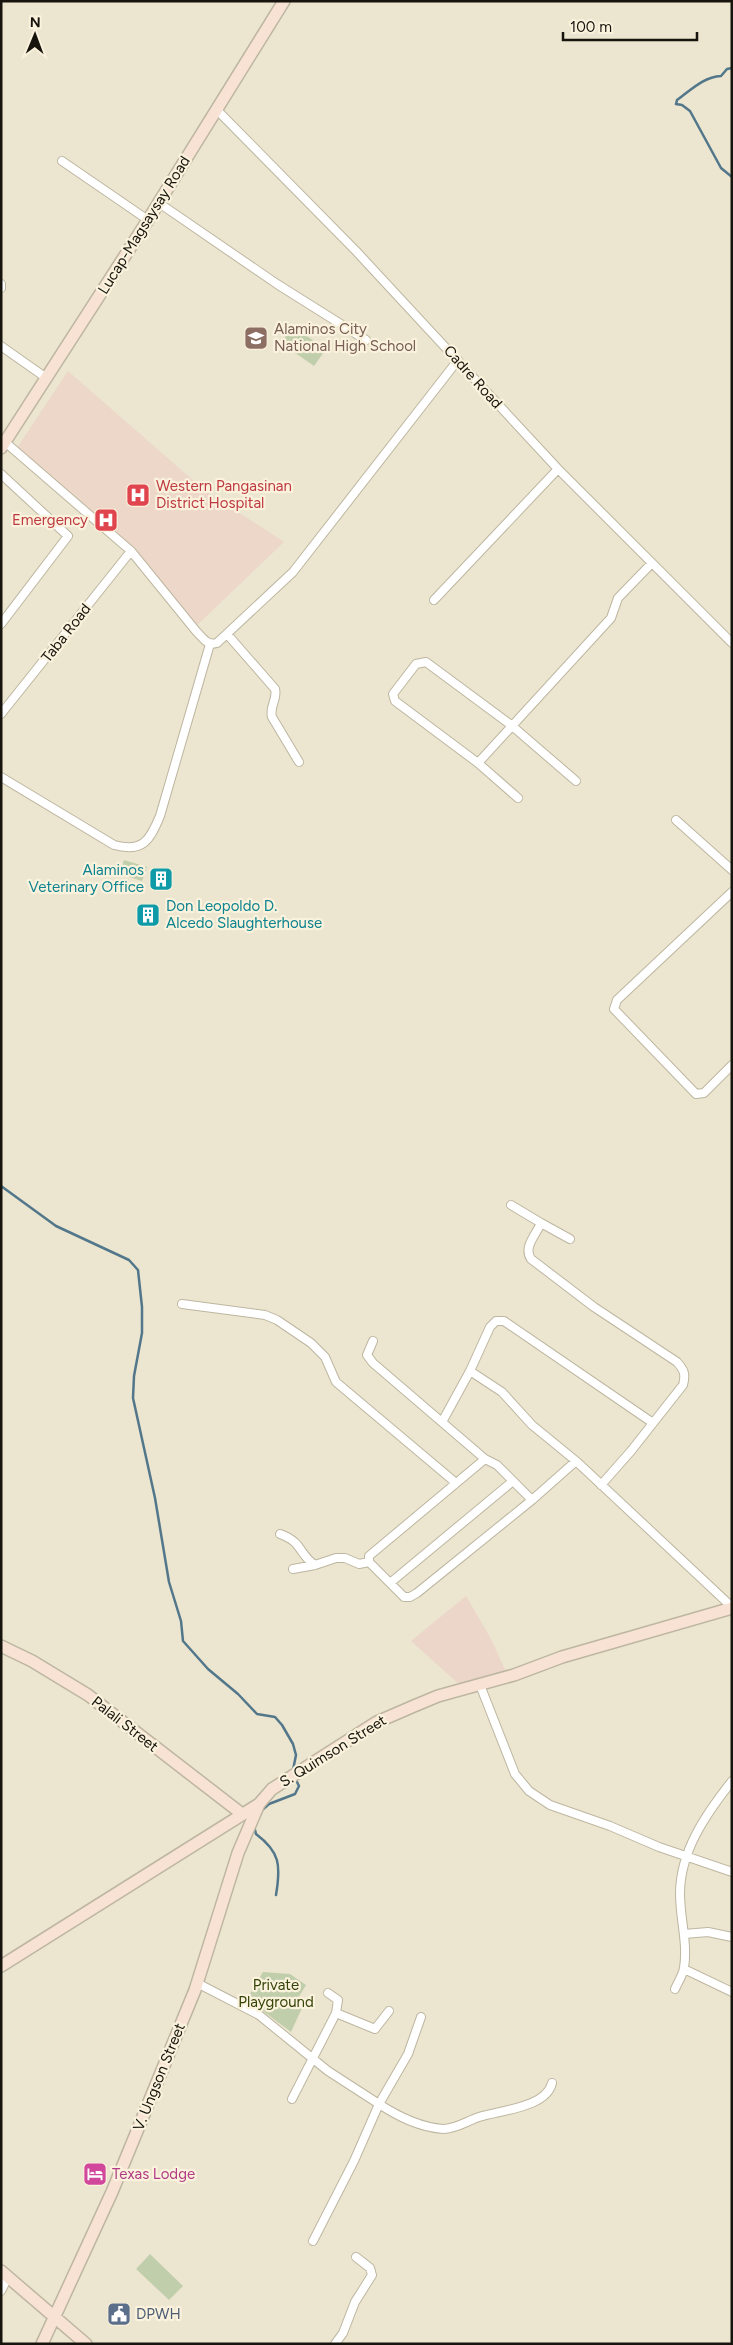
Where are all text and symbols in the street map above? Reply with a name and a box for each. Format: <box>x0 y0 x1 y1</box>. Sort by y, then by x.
north arrow <box>10 10 60 60</box>
scale bar <box>563 10 697 42</box>
text: N <box>30 14 41 31</box>
text: 100 m <box>570 18 612 36</box>
street label: Lucap-Magsaysay Road <box>94 153 194 297</box>
place label: Alaminos City National High School <box>274 320 416 355</box>
school or university icon: Alaminos City National High School <box>243 325 269 351</box>
street label: Cadre Road <box>440 342 506 412</box>
place label: Western Pangasinan District Hospital <box>156 477 292 512</box>
hospital icon: Western Pangasinan District Hospital <box>125 482 151 508</box>
hospital icon: Emergency <box>93 507 119 533</box>
place label: Emergency <box>12 511 88 529</box>
street label: Taba Road <box>37 600 95 666</box>
place label: Alaminos Veterinary Office <box>28 861 144 896</box>
building icon: Alaminos Veterinary Office <box>148 866 174 892</box>
place label: Don Leopoldo D. Alcedo Slaughterhouse <box>166 897 322 932</box>
building icon: Don Leopoldo D. Alcedo Slaughterhouse <box>135 902 161 928</box>
street label: Palali Street <box>88 1692 162 1756</box>
street label: S. Quimson Street <box>276 1711 390 1791</box>
park label: Private Playground <box>238 1976 314 2011</box>
street label: V. Ungson Street <box>129 2020 189 2134</box>
hotel icon: Texas Lodge <box>82 2161 108 2187</box>
place label: Texas Lodge <box>112 2165 195 2183</box>
public building icon: DPWH <box>106 2301 132 2327</box>
place label: DPWH <box>136 2305 181 2323</box>

